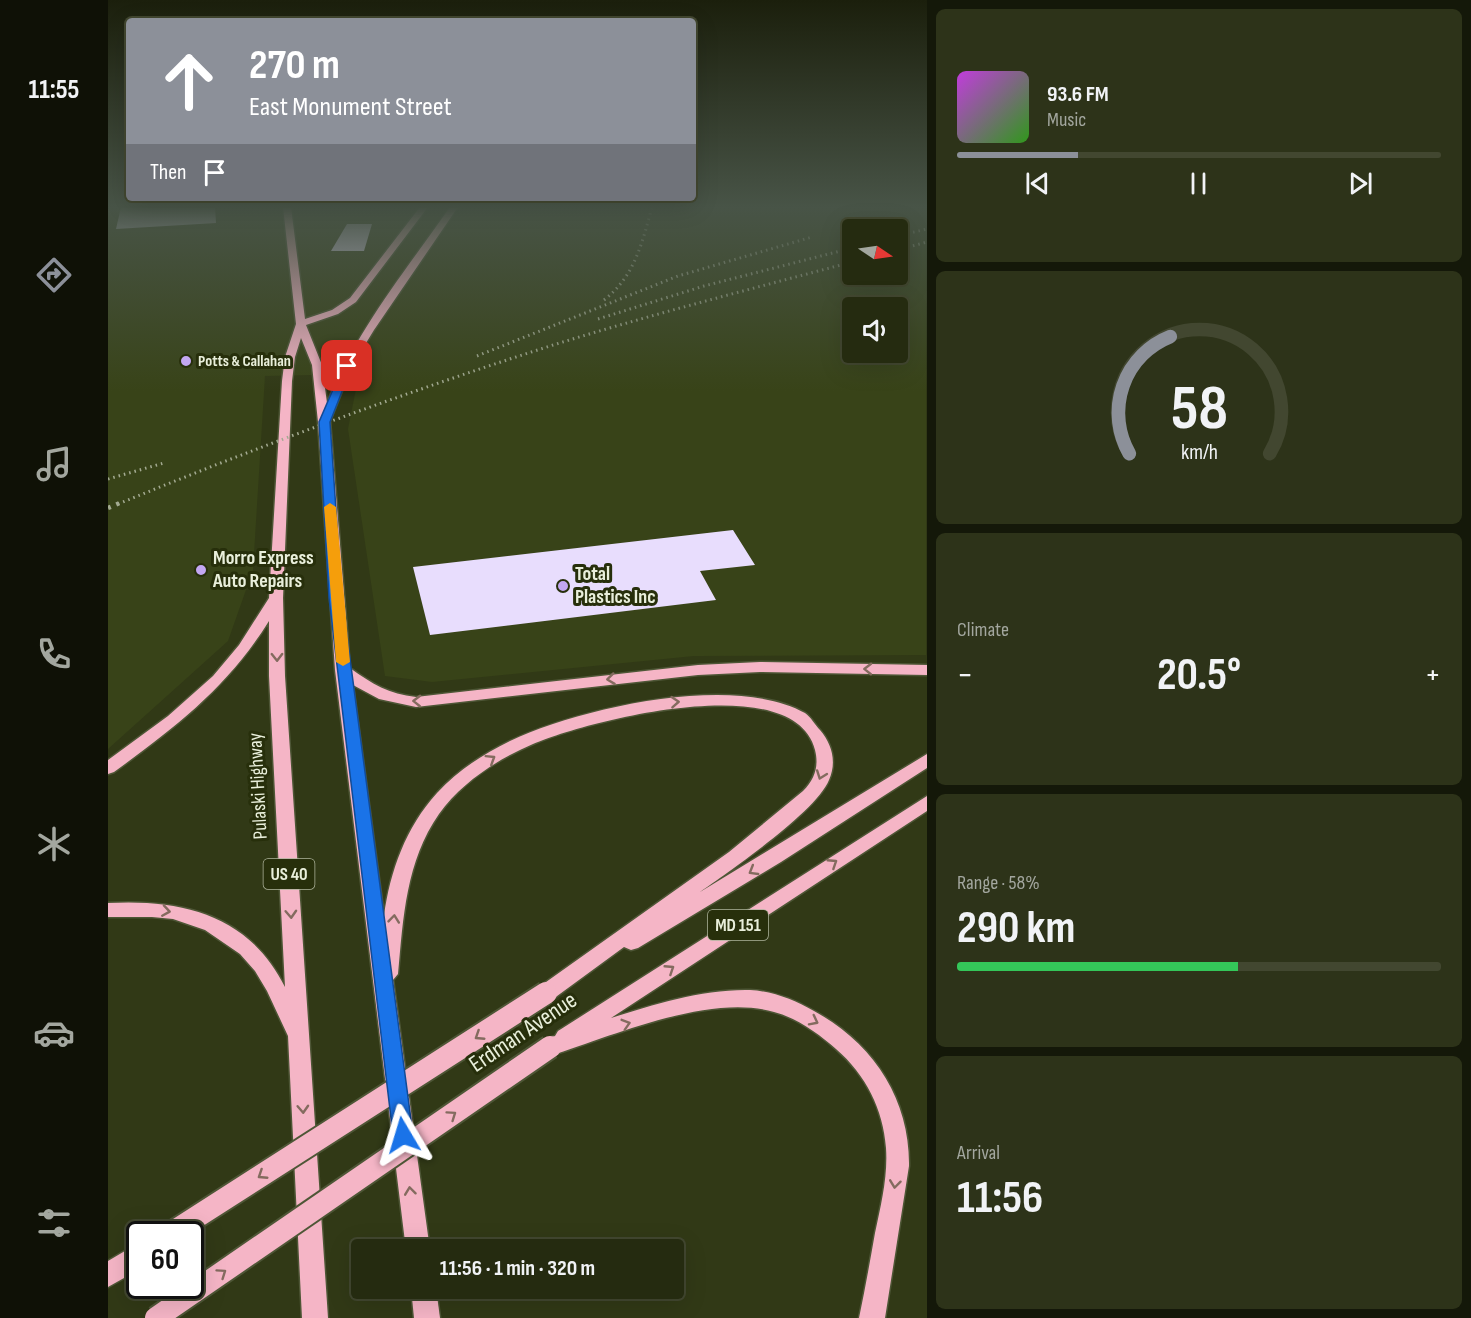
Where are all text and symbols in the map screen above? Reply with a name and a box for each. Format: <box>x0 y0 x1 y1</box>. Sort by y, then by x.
text: 270 m <box>249 40 340 91</box>
icon: ahead <box>150 42 228 120</box>
text: 11:55 <box>29 74 79 106</box>
text: 93.6 FM <box>1047 81 1109 108</box>
text: East Monument Street <box>249 91 452 123</box>
text: Music <box>1047 108 1086 132</box>
icon: arrive <box>198 156 231 189</box>
text: Then <box>150 159 186 186</box>
icon: previous <box>1021 167 1054 200</box>
icon: pause <box>1182 167 1215 200</box>
icon: next <box>1344 167 1377 200</box>
north arrow <box>842 219 908 285</box>
map controls <box>842 219 908 363</box>
icon: directions <box>33 254 75 296</box>
button: sound <box>842 297 908 363</box>
pin <box>321 340 372 391</box>
icon: arrive <box>330 349 363 382</box>
place label: Potts & Callahan <box>198 352 291 371</box>
marker: Potts & Callahan <box>179 354 193 368</box>
text: 58 <box>1171 372 1227 447</box>
text: km/h <box>1180 441 1218 466</box>
icon: music <box>33 443 75 485</box>
place label: Morro Express Auto Repairs <box>212 546 314 593</box>
place label: Total Plastics Inc <box>575 562 656 609</box>
marker: Morro Express Auto Repairs <box>194 563 208 577</box>
marker: Total Plastics Inc <box>556 579 570 593</box>
text: Climate <box>957 618 1009 642</box>
icon: phone <box>33 633 75 675</box>
text: 20.5° <box>1157 648 1241 703</box>
one-way arrow <box>271 652 283 661</box>
text: − <box>957 655 973 695</box>
text: + <box>1425 655 1441 695</box>
one-way arrow <box>864 662 873 675</box>
one-way arrow <box>606 672 615 684</box>
one-way arrow <box>412 695 421 707</box>
one-way arrow <box>671 695 680 708</box>
street label: Pulaski Highway <box>243 732 273 840</box>
one-way arrow <box>485 755 495 767</box>
one-way arrow <box>816 770 829 780</box>
icon: climate <box>33 823 75 865</box>
road number: US 40 <box>264 859 315 889</box>
one-way arrow <box>827 859 838 870</box>
one-way arrow <box>749 863 759 875</box>
text: Range · 58% <box>957 871 1040 895</box>
text: 290 km <box>957 901 1075 956</box>
one-way arrow <box>161 905 171 917</box>
one-way arrow <box>285 910 298 919</box>
road number: MD 151 <box>708 910 768 940</box>
one-way arrow <box>387 914 400 923</box>
one-way arrow <box>663 965 674 976</box>
street label: Erdman Avenue <box>464 985 582 1079</box>
icon: car <box>33 1012 75 1054</box>
one-way arrow <box>808 1013 819 1025</box>
one-way arrow <box>620 1018 631 1031</box>
one-way arrow <box>475 1028 485 1040</box>
position arrow <box>371 1103 435 1167</box>
one-way arrow <box>296 1104 309 1113</box>
one-way arrow <box>445 1111 456 1122</box>
text: Arrival <box>957 1141 1000 1165</box>
one-way arrow <box>258 1168 268 1180</box>
text: 11:56 <box>957 1171 1043 1226</box>
one-way arrow <box>890 1179 902 1188</box>
one-way arrow <box>405 1187 417 1196</box>
icon: filters <box>33 1202 75 1244</box>
speed limit sign: 60 <box>126 1221 204 1299</box>
text: 11:56 · 1 min · 320 m <box>440 1255 595 1282</box>
one-way arrow <box>215 1269 226 1280</box>

